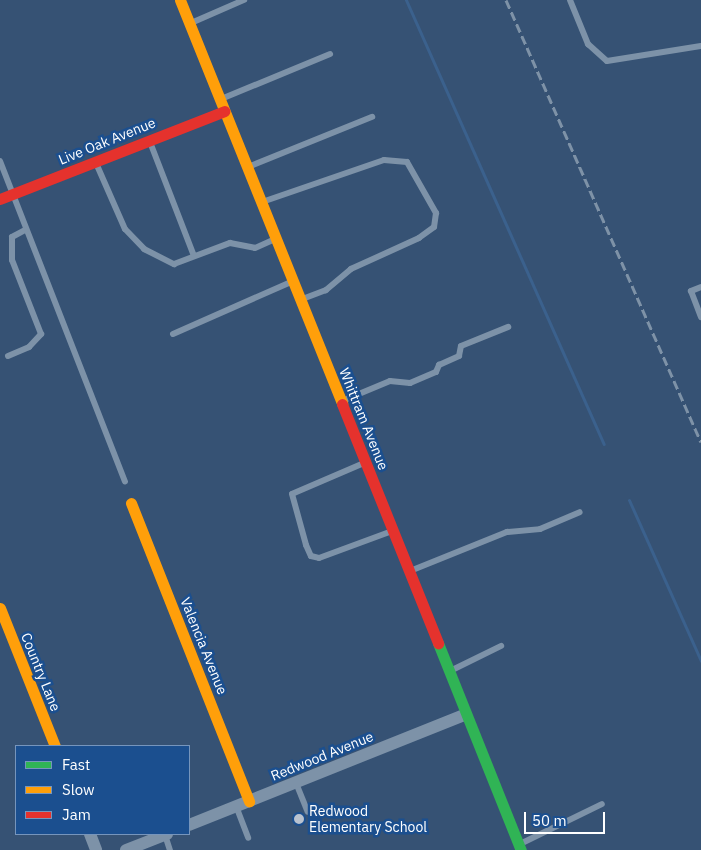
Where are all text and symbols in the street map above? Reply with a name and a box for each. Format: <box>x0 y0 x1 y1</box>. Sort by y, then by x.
street label: Live Oak Avenue <box>56 114 158 168</box>
street label: Whittram Avenue <box>336 366 392 472</box>
street label: Valencia Avenue <box>177 595 231 697</box>
street label: Country Lane <box>18 630 64 714</box>
street label: Redwood Avenue <box>268 728 376 784</box>
legend <box>15 745 190 835</box>
text: Fast <box>62 755 90 774</box>
text: Slow <box>62 780 95 799</box>
scale bar <box>526 802 607 834</box>
place label: Redwood Elementary School <box>309 803 427 836</box>
text: Jam <box>62 805 91 824</box>
text: 50 m <box>532 811 567 830</box>
marker: Redwood Elementary School <box>293 813 305 825</box>

